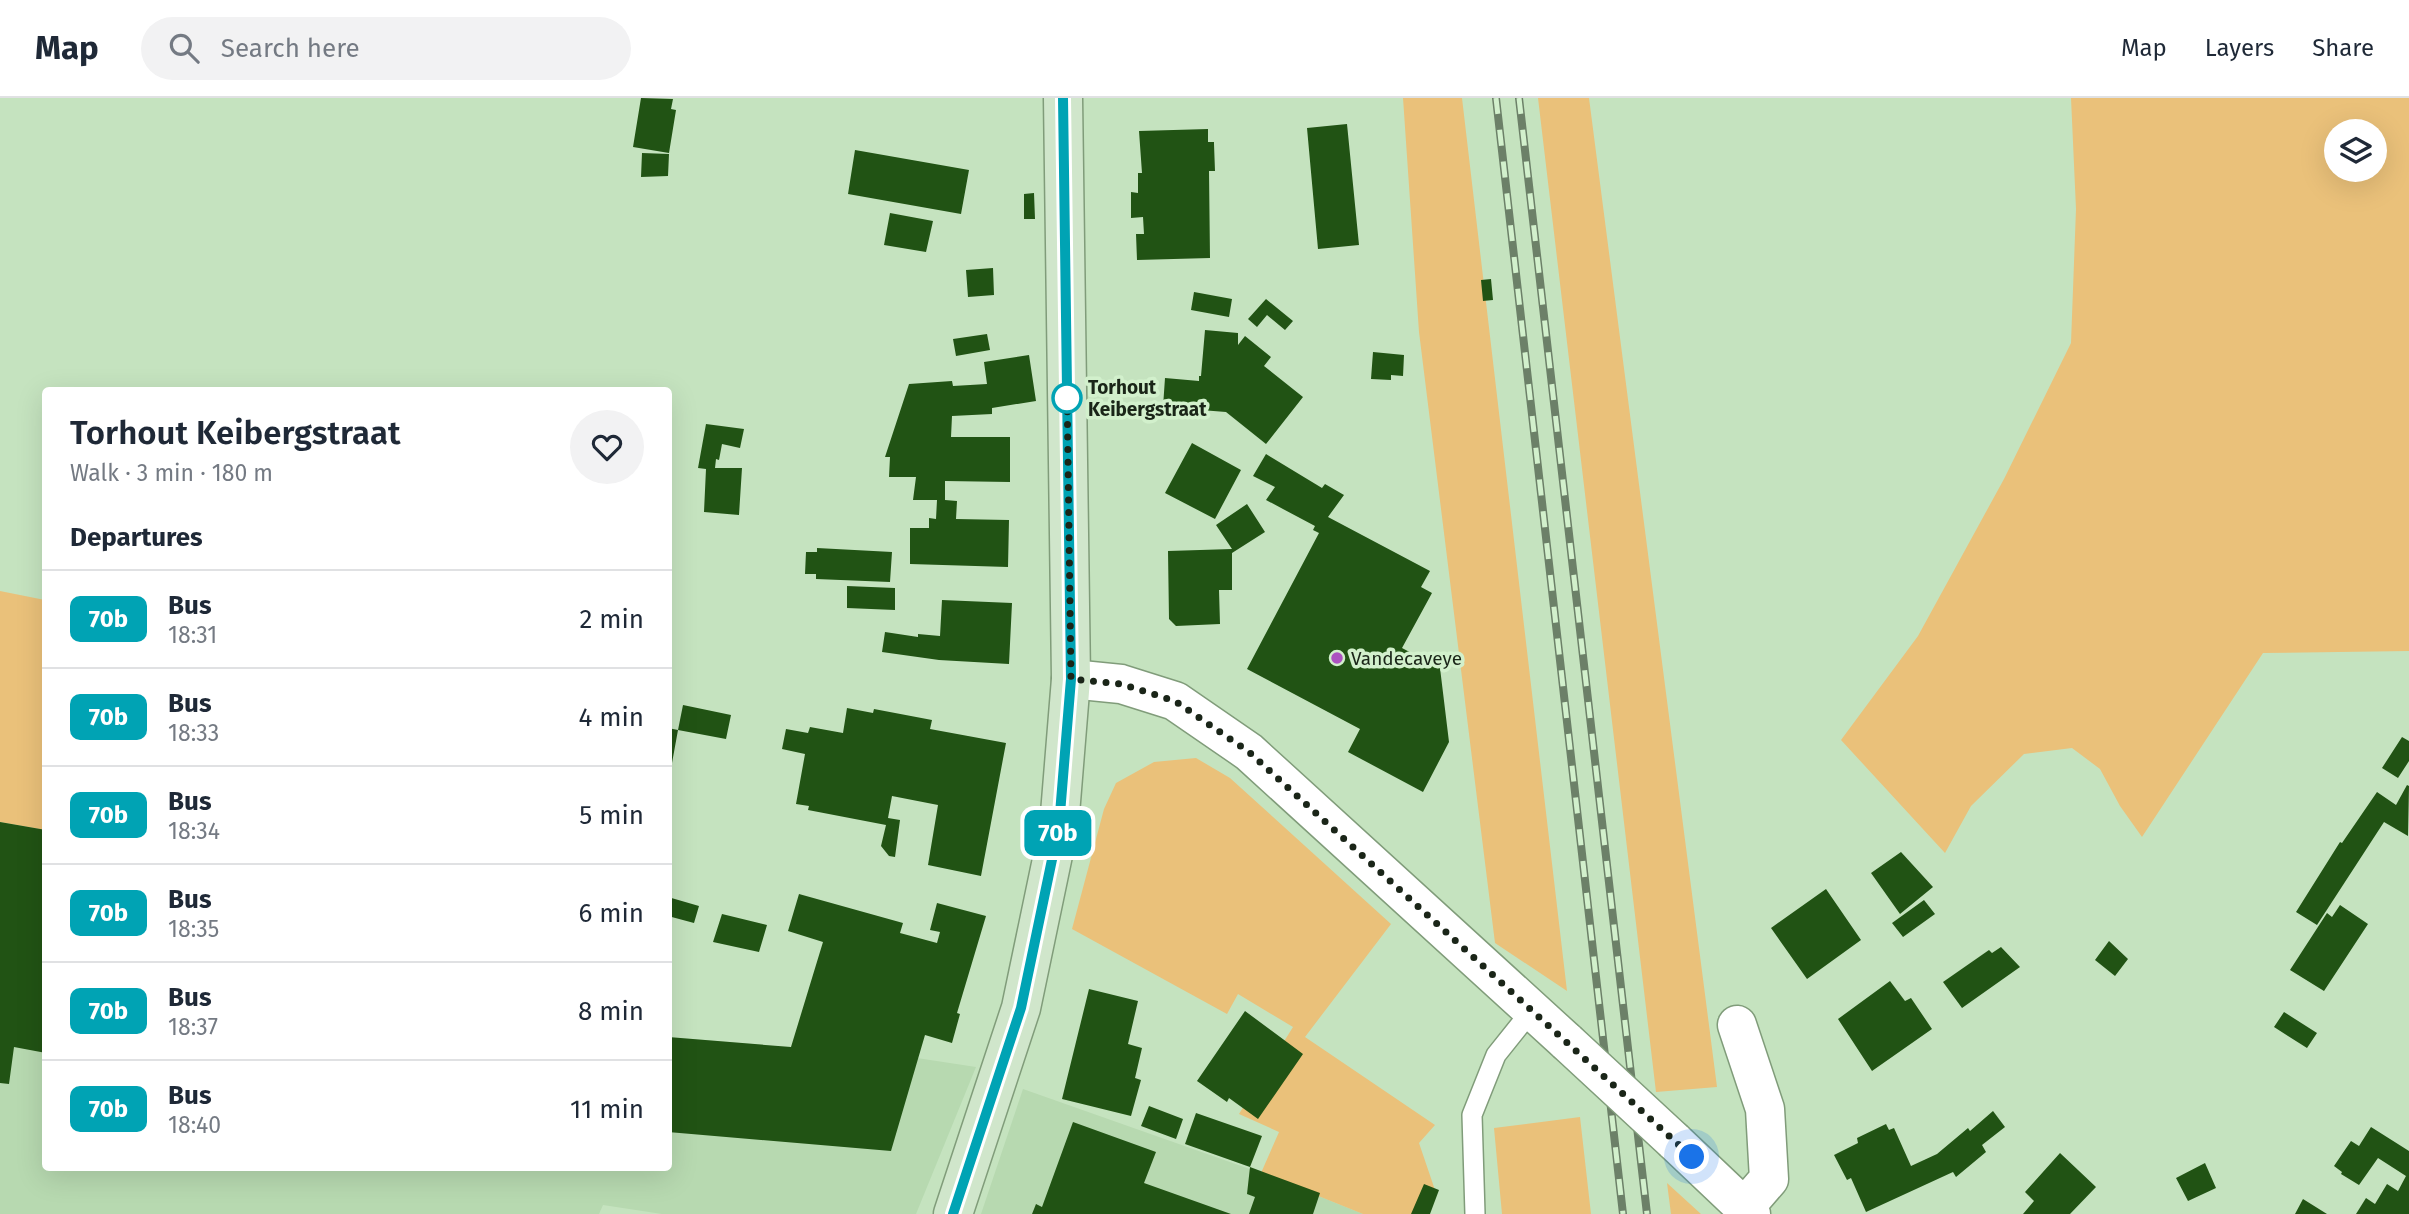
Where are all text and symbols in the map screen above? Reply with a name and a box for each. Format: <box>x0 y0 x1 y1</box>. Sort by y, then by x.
search box <box>141 17 631 80</box>
text: Map <box>35 28 99 68</box>
icon: search <box>165 29 203 67</box>
text: Search here <box>221 33 360 64</box>
text: Map <box>2121 34 2167 62</box>
text: Layers <box>2205 34 2274 62</box>
text: Share <box>2312 34 2374 62</box>
map controls <box>2324 119 2387 182</box>
button: layers <box>2324 119 2387 182</box>
place label: Torhout Keibergstraat <box>1088 376 1207 421</box>
marker: Torhout Keibergstraat <box>1052 383 1082 413</box>
button: heart <box>570 410 644 484</box>
text: Torhout Keibergstraat <box>70 413 401 453</box>
text: Walk · 3 min · 180 m <box>70 459 273 487</box>
text: Departures <box>70 522 203 553</box>
text: Bus <box>168 590 211 621</box>
text: 2 min <box>579 604 644 635</box>
text: 70b <box>89 605 128 633</box>
text: 18:31 <box>168 621 217 649</box>
place label: Vandecaveye <box>1351 647 1462 670</box>
marker: Vandecaveye <box>1329 650 1345 666</box>
text: Bus <box>168 688 211 719</box>
text: 4 min <box>578 702 644 733</box>
text: 70b <box>89 703 128 731</box>
text: 18:33 <box>168 719 219 747</box>
text: Bus <box>168 786 211 817</box>
text: 5 min <box>579 800 644 831</box>
text: 70b <box>89 801 128 829</box>
line badge: 70b <box>1018 810 1098 856</box>
text: 18:34 <box>168 817 220 845</box>
text: 70b <box>1038 819 1078 847</box>
text: Bus <box>168 884 211 915</box>
text: 6 min <box>578 898 644 929</box>
text: 70b <box>89 899 128 927</box>
text: 18:35 <box>168 915 219 943</box>
text: Bus <box>168 982 211 1013</box>
text: 8 min <box>578 996 644 1027</box>
text: 70b <box>89 997 128 1025</box>
text: 18:37 <box>168 1013 218 1041</box>
text: Bus <box>168 1080 211 1111</box>
text: 11 min <box>570 1094 644 1125</box>
text: 70b <box>89 1095 128 1123</box>
text: 18:40 <box>168 1111 221 1139</box>
your location <box>1674 1139 1709 1174</box>

